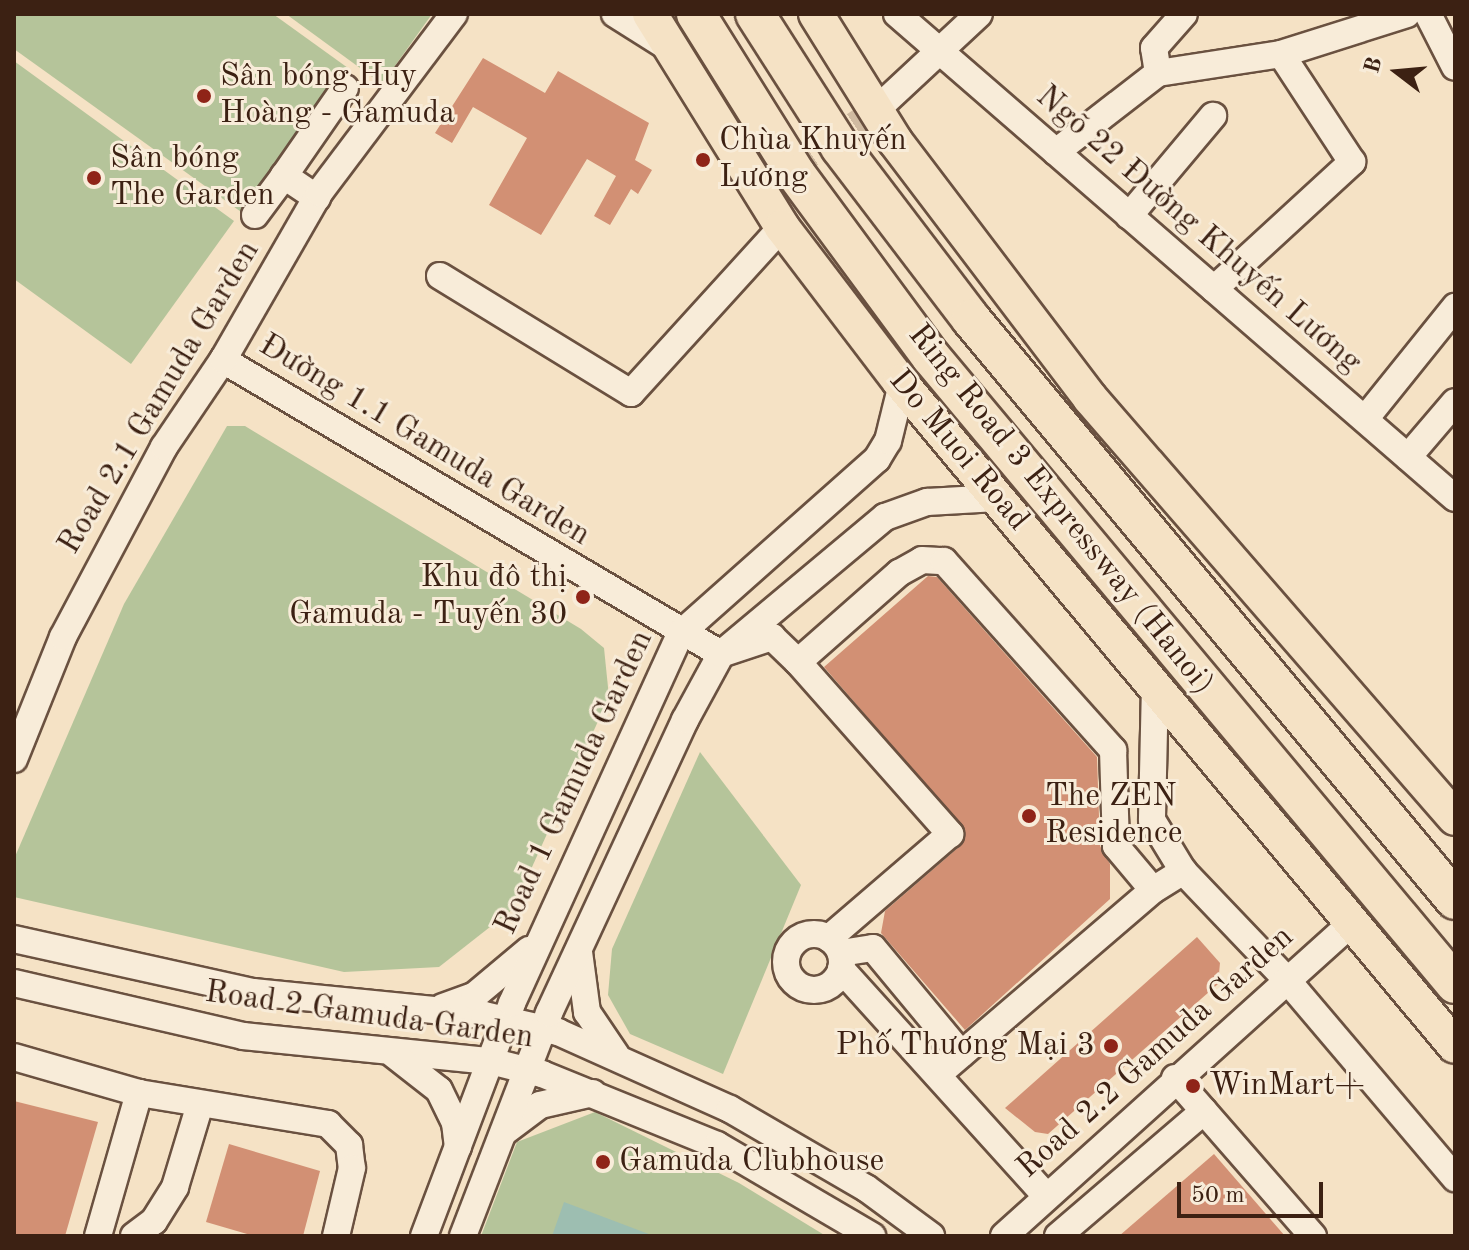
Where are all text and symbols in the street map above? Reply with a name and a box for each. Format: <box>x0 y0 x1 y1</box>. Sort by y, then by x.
north arrow <box>1357 32 1437 112</box>
text: B <box>1361 55 1387 76</box>
place label: Sân bóng Huy Hoàng - Gamuda <box>220 59 455 134</box>
street label: Ngõ 22 Đường Khuyến Lương <box>1027 78 1369 382</box>
marker: Sân bóng Huy Hoàng - Gamuda <box>195 87 213 105</box>
place label: Chùa Khuyến Lương <box>719 123 907 198</box>
place label: Sân bóng The Garden <box>110 141 275 216</box>
marker: Chùa Khuyến Lương <box>694 151 712 169</box>
marker: Sân bóng The Garden <box>85 169 103 187</box>
street label: Road 2.1 Gamuda Garden <box>51 234 269 562</box>
street label: Ring Road 3 Expressway (Hanoi) <box>899 317 1221 703</box>
street label: Đường 1.1 Gamuda Garden <box>251 327 597 555</box>
street label: Do Muoi Road <box>880 363 1036 539</box>
place label: Khu đô thị Gamuda - Tuyến 30 <box>289 560 567 635</box>
marker: Khu đô thị Gamuda - Tuyến 30 <box>574 588 592 606</box>
street label: Road 1 Gamuda Garden <box>488 625 662 941</box>
place label: The ZEN Residence <box>1045 779 1183 854</box>
marker: The ZEN Residence <box>1020 807 1038 825</box>
street label: Road 2.2 Gamuda Garden <box>1010 919 1302 1187</box>
street label: Road 2 Gamuda Garden <box>202 974 536 1058</box>
place label: Phố Thương Mại 3 <box>835 1027 1095 1065</box>
marker: Phố Thương Mại 3 <box>1102 1037 1120 1055</box>
place label: WinMart+ <box>1209 1067 1365 1105</box>
marker: WinMart+ <box>1184 1077 1202 1095</box>
place label: Gamuda Clubhouse <box>619 1143 884 1181</box>
marker: Gamuda Clubhouse <box>594 1153 612 1171</box>
scale bar <box>1181 1166 1327 1216</box>
text: 50 m <box>1191 1184 1245 1208</box>

